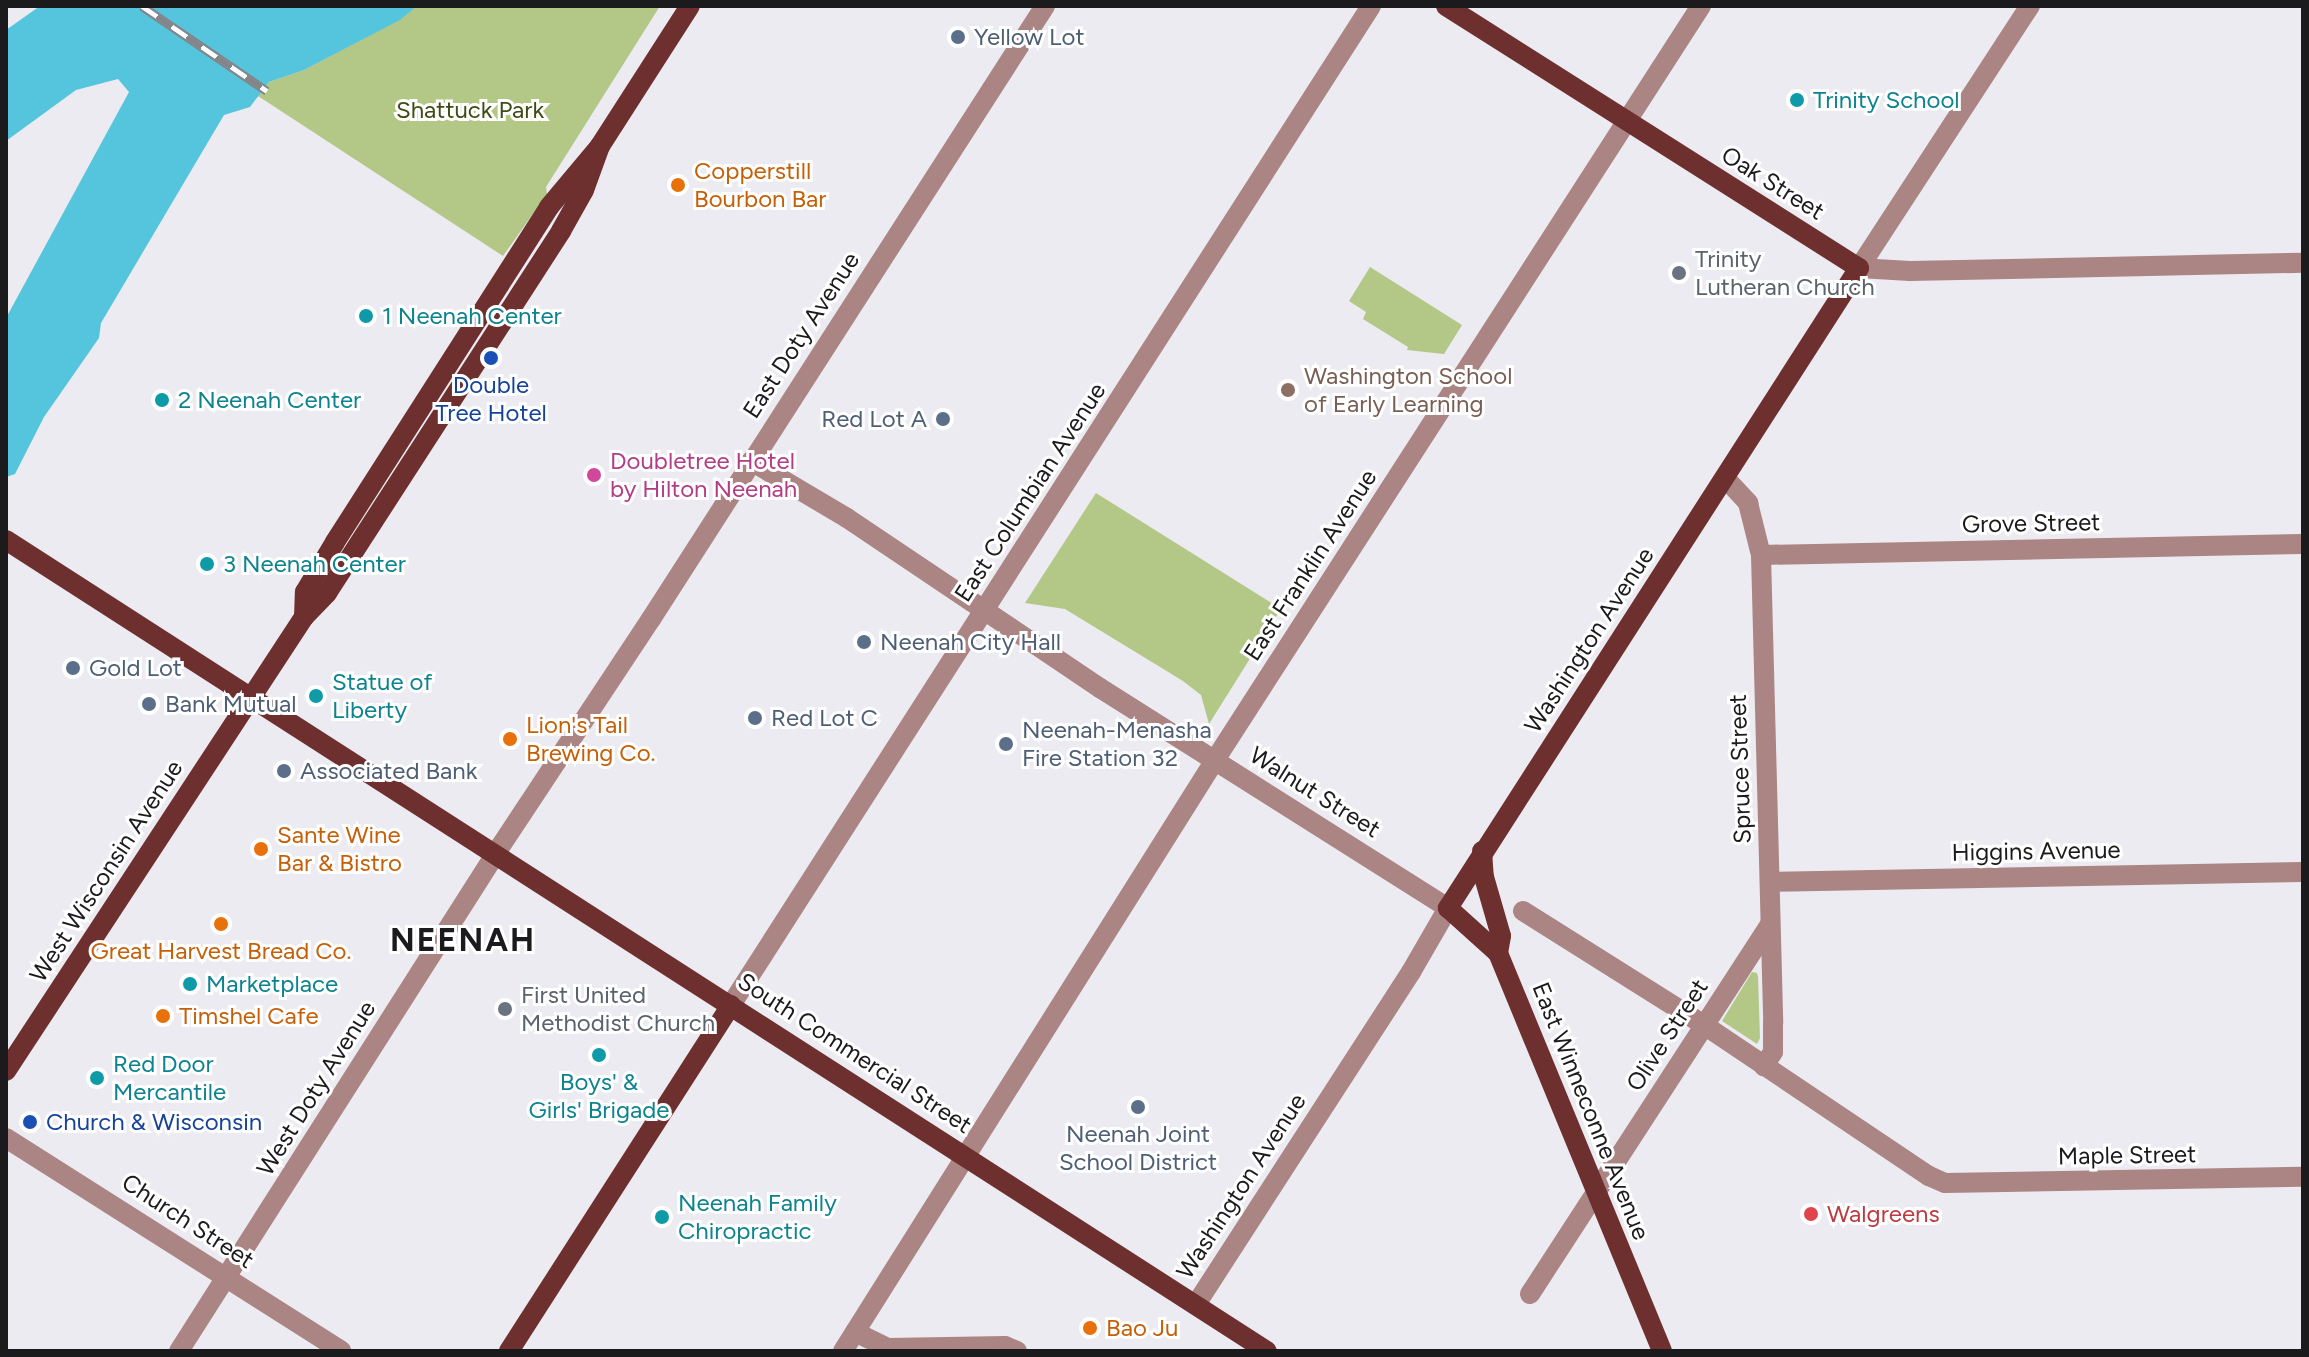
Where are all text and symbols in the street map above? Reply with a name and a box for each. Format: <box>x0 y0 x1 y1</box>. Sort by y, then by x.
place label: Yellow Lot <box>974 23 1085 51</box>
marker: Yellow Lot <box>949 28 967 46</box>
place label: Trinity School <box>1813 86 1960 114</box>
marker: Trinity School <box>1788 91 1806 109</box>
park label: Shattuck Park <box>396 96 544 124</box>
street label: Oak Street <box>1716 140 1830 226</box>
place label: Copperstill Bourbon Bar <box>694 157 826 213</box>
marker: Copperstill Bourbon Bar <box>669 176 687 194</box>
place label: Trinity Lutheran Church <box>1695 245 1875 301</box>
street label: East Doty Avenue <box>737 247 865 423</box>
marker: Trinity Lutheran Church <box>1670 264 1688 282</box>
place label: 1 Neenah Center <box>382 302 562 330</box>
marker: 1 Neenah Center <box>357 307 375 325</box>
marker: Double Tree Hotel <box>482 349 500 367</box>
place label: Washington School of Early Learning <box>1304 362 1512 418</box>
place label: Double Tree Hotel <box>435 371 547 427</box>
street label: East Columbian Avenue <box>948 377 1112 607</box>
marker: Washington School of Early Learning <box>1279 381 1297 399</box>
place label: 2 Neenah Center <box>178 386 361 414</box>
marker: 2 Neenah Center <box>153 391 171 409</box>
place label: Red Lot A <box>821 405 927 433</box>
marker: Red Lot A <box>934 410 952 428</box>
place label: Doubletree Hotel by Hilton Neenah <box>610 447 797 503</box>
street label: East Franklin Avenue <box>1237 464 1383 666</box>
marker: Doubletree Hotel by Hilton Neenah <box>585 466 603 484</box>
street label: Grove Street <box>1962 507 2100 539</box>
street label: Washington Avenue <box>1518 542 1660 738</box>
place label: 3 Neenah Center <box>223 550 406 578</box>
marker: 3 Neenah Center <box>198 555 216 573</box>
place label: Neenah City Hall <box>880 628 1061 656</box>
marker: Neenah City Hall <box>855 633 873 651</box>
place label: Gold Lot <box>89 654 182 682</box>
marker: Gold Lot <box>64 659 82 677</box>
place label: Statue of Liberty <box>332 668 432 724</box>
marker: Statue of Liberty <box>307 687 325 705</box>
place label: Bank Mutual <box>165 690 297 718</box>
street label: Spruce Street <box>1723 694 1757 844</box>
marker: Bank Mutual <box>140 695 158 713</box>
place label: Red Lot C <box>771 704 878 732</box>
marker: Red Lot C <box>746 709 764 727</box>
place label: Lion's Tail Brewing Co. <box>526 711 656 767</box>
place label: Neenah-Menasha Fire Station 32 <box>1022 716 1212 772</box>
marker: Lion's Tail Brewing Co. <box>501 730 519 748</box>
marker: Neenah-Menasha Fire Station 32 <box>997 735 1015 753</box>
street label: Walnut Street <box>1244 740 1386 844</box>
street label: West Wisconsin Avenue <box>23 755 189 987</box>
place label: Associated Bank <box>300 757 477 785</box>
marker: Associated Bank <box>275 762 293 780</box>
place label: Sante Wine Bar & Bistro <box>277 821 402 877</box>
street label: Higgins Avenue <box>1951 835 2121 867</box>
marker: Sante Wine Bar & Bistro <box>252 840 270 858</box>
marker: Great Harvest Bread Co. <box>212 915 230 933</box>
district label: NEENAH <box>390 921 536 959</box>
place label: Great Harvest Bread Co. <box>91 937 351 965</box>
street label: South Commercial Street <box>733 967 977 1139</box>
place label: Marketplace <box>206 970 338 998</box>
street label: Olive Street <box>1620 974 1714 1096</box>
marker: Marketplace <box>181 975 199 993</box>
street label: East Winneconne Avenue <box>1526 978 1656 1244</box>
place label: First United Methodist Church <box>521 981 715 1037</box>
street label: West Doty Avenue <box>251 995 381 1181</box>
marker: First United Methodist Church <box>496 1000 514 1018</box>
place label: Timshel Cafe <box>179 1002 319 1030</box>
marker: Timshel Cafe <box>154 1007 172 1025</box>
marker: Boys' & Girls' Brigade <box>590 1046 608 1064</box>
place label: Red Door Mercantile <box>113 1050 226 1106</box>
place label: Boys' & Girls' Brigade <box>529 1068 669 1124</box>
marker: Red Door Mercantile <box>88 1069 106 1087</box>
street label: Washington Avenue <box>1170 1088 1312 1284</box>
marker: Neenah Joint School District <box>1129 1098 1147 1116</box>
place label: Church & Wisconsin <box>46 1108 262 1136</box>
marker: Church & Wisconsin <box>21 1113 39 1131</box>
place label: Neenah Joint School District <box>1059 1120 1217 1176</box>
street label: Maple Street <box>2058 1139 2196 1171</box>
street label: Church Street <box>117 1168 259 1274</box>
place label: Neenah Family Chiropractic <box>678 1189 837 1245</box>
place label: Walgreens <box>1827 1200 1940 1228</box>
marker: Walgreens <box>1802 1205 1820 1223</box>
marker: Neenah Family Chiropractic <box>653 1208 671 1226</box>
place label: Bao Ju <box>1106 1314 1179 1342</box>
marker: Bao Ju <box>1081 1319 1099 1337</box>

